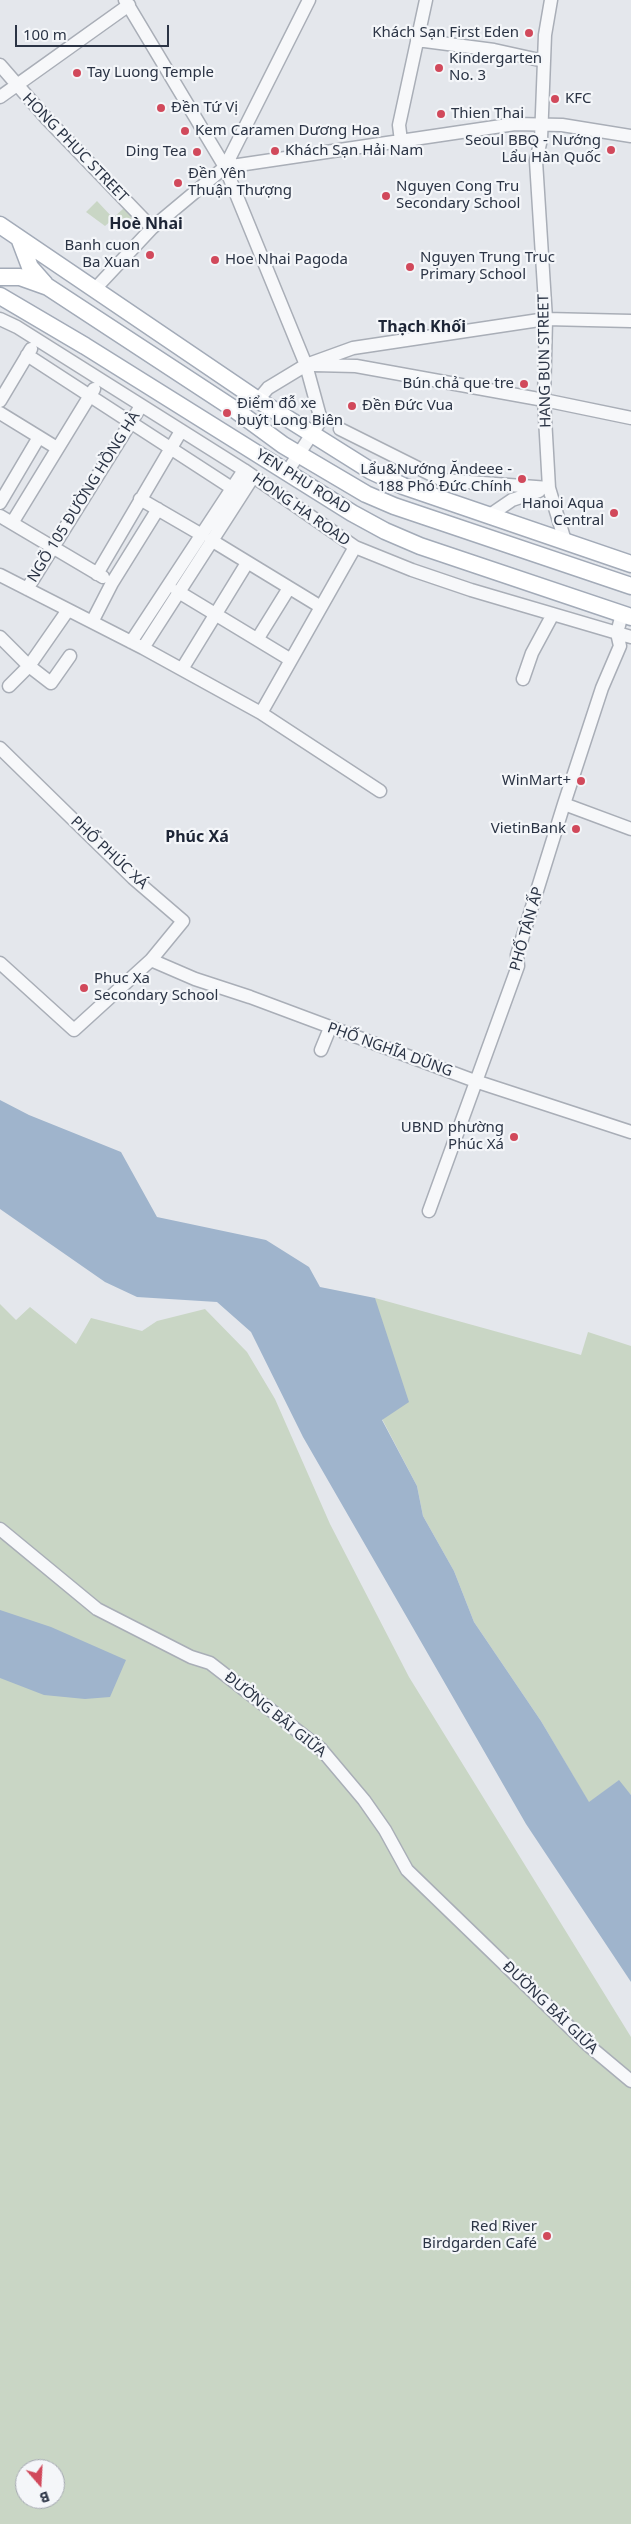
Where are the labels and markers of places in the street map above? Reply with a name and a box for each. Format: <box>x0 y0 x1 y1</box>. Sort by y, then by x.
place label: Khách Sạn First Eden <box>372 24 519 42</box>
marker: Khách Sạn First Eden <box>523 27 535 39</box>
place label: Kindergarten No. 3 <box>449 50 542 85</box>
marker: Kindergarten No. 3 <box>433 62 445 74</box>
place label: Tay Luong Temple <box>87 64 214 82</box>
marker: Tay Luong Temple <box>71 67 83 79</box>
place label: KFC <box>565 90 592 108</box>
marker: KFC <box>549 93 561 105</box>
place label: Đền Tứ Vị <box>171 99 238 117</box>
marker: Đền Tứ Vị <box>155 102 167 114</box>
place label: Thien Thai <box>451 105 524 123</box>
marker: Thien Thai <box>435 108 447 120</box>
place label: Kem Caramen Dương Hoa <box>195 122 380 140</box>
marker: Kem Caramen Dương Hoa <box>179 125 191 137</box>
place label: Seoul BBQ - Nướng Lẩu Hàn Quốc <box>465 132 601 167</box>
place label: Khách Sạn Hải Nam <box>285 142 423 160</box>
place label: Ding Tea <box>126 143 187 161</box>
marker: Seoul BBQ - Nướng Lẩu Hàn Quốc <box>605 144 617 156</box>
marker: Khách Sạn Hải Nam <box>269 145 281 157</box>
marker: Ding Tea <box>191 146 203 158</box>
place label: Đền Yên Thuận Thượng <box>188 165 292 200</box>
marker: Đền Yên Thuận Thượng <box>172 177 184 189</box>
place label: Nguyen Cong Tru Secondary School <box>396 178 520 213</box>
marker: Nguyen Cong Tru Secondary School <box>380 190 392 202</box>
place label: Banh cuon Ba Xuan <box>65 237 140 272</box>
marker: Banh cuon Ba Xuan <box>144 249 156 261</box>
place label: Nguyen Trung Truc Primary School <box>420 249 555 284</box>
place label: Hoe Nhai Pagoda <box>225 251 348 269</box>
marker: Hoe Nhai Pagoda <box>209 254 221 266</box>
marker: Nguyen Trung Truc Primary School <box>404 261 416 273</box>
place label: Bún chả que tre <box>402 375 514 393</box>
marker: Bún chả que tre <box>518 378 530 390</box>
place label: Điểm đỗ xe buýt Long Biên <box>237 395 343 430</box>
place label: Đền Đức Vua <box>362 397 453 415</box>
marker: Đền Đức Vua <box>346 400 358 412</box>
marker: Điểm đỗ xe buýt Long Biên <box>221 407 233 419</box>
place label: Lẩu&Nướng Ăndeee - 188 Phó Đức Chính <box>360 461 512 496</box>
marker: Lẩu&Nướng Ăndeee - 188 Phó Đức Chính <box>516 473 528 485</box>
place label: Hanoi Aqua Central <box>522 495 604 530</box>
marker: Hanoi Aqua Central <box>608 507 620 519</box>
place label: WinMart+ <box>502 772 571 790</box>
marker: WinMart+ <box>575 775 587 787</box>
place label: VietinBank <box>491 820 566 838</box>
marker: VietinBank <box>570 823 582 835</box>
place label: Phuc Xa Secondary School <box>94 970 218 1005</box>
marker: Phuc Xa Secondary School <box>78 982 90 994</box>
place label: UBND phường Phúc Xá <box>401 1119 504 1154</box>
marker: UBND phường Phúc Xá <box>508 1131 520 1143</box>
place label: Red River Birdgarden Café <box>422 2218 537 2253</box>
marker: Red River Birdgarden Café <box>541 2230 553 2242</box>

